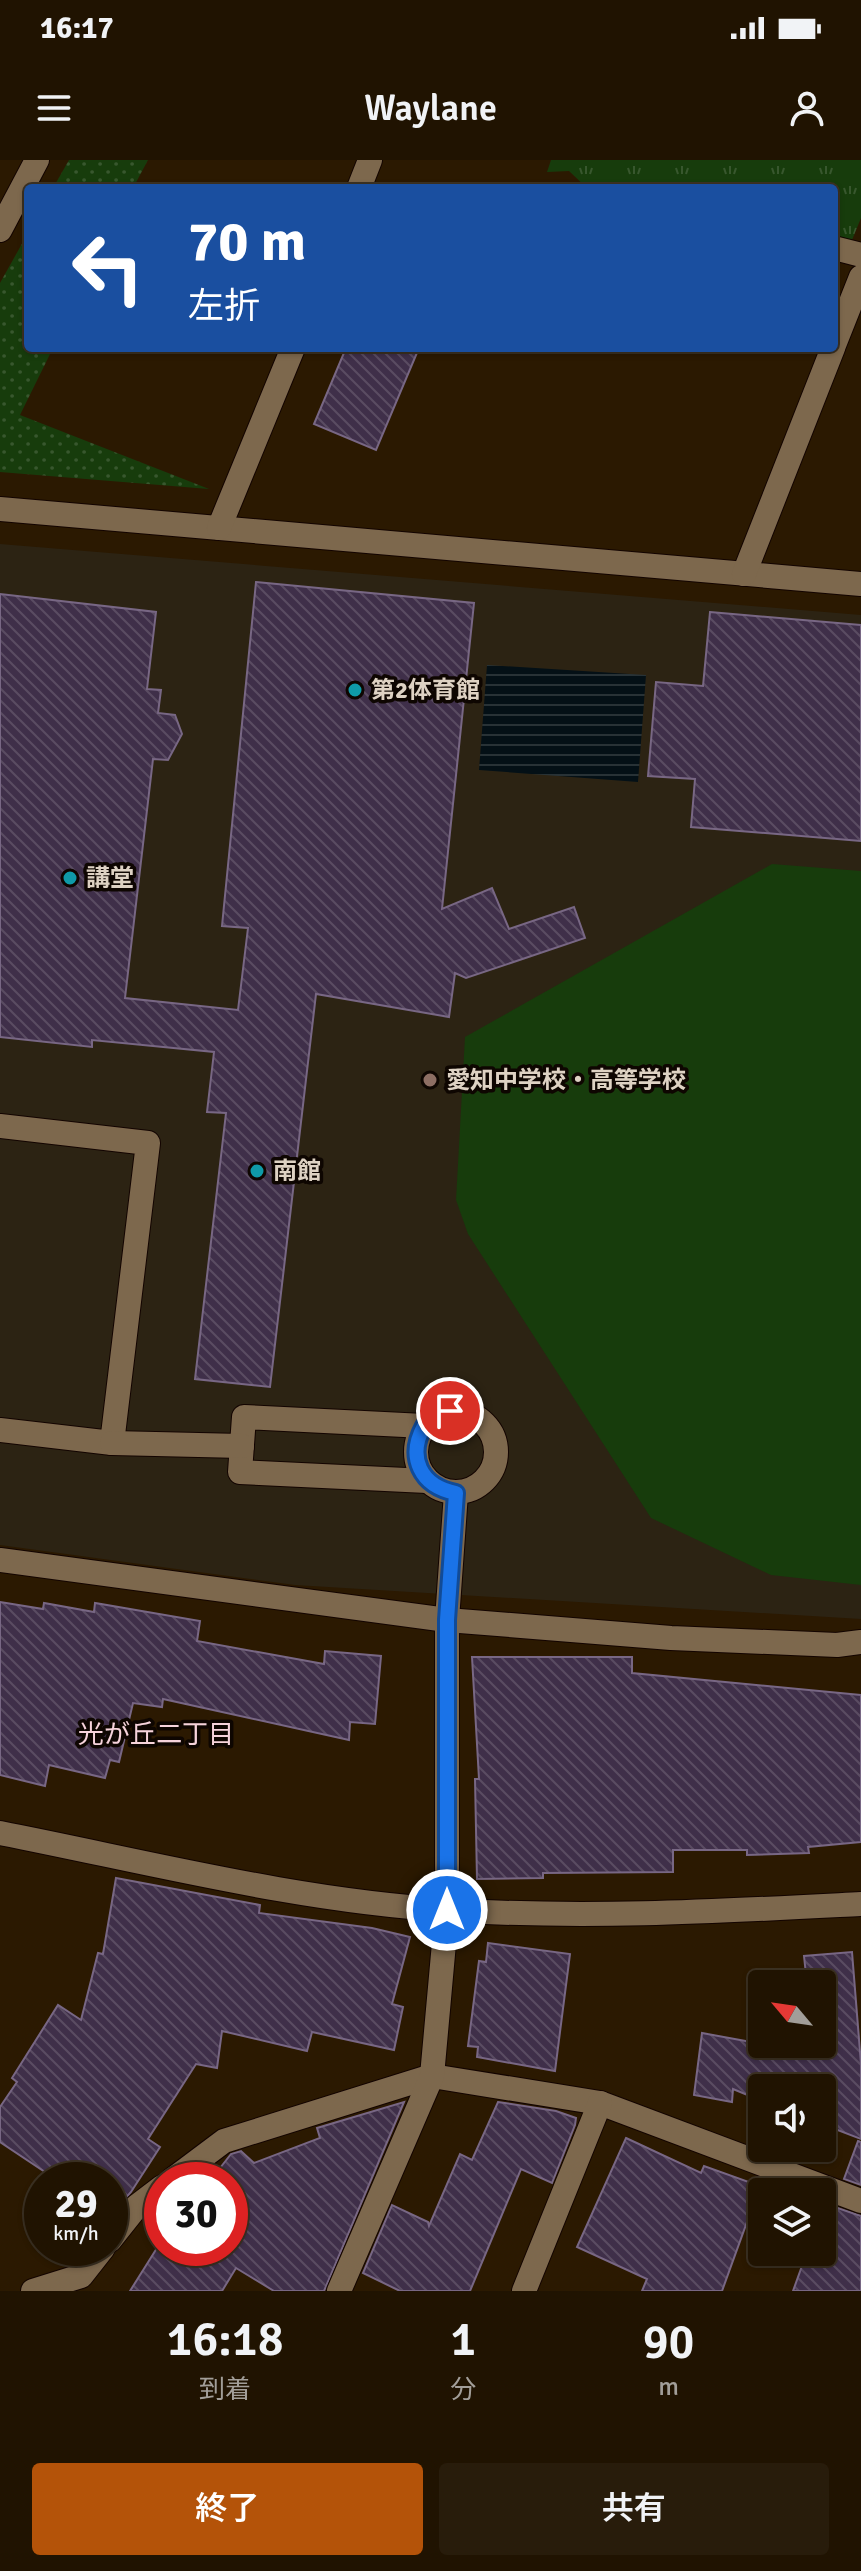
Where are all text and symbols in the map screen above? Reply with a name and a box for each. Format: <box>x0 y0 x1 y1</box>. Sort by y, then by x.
text: 16:17 <box>40 10 114 47</box>
icon: menu <box>32 86 76 130</box>
text: Waylane <box>364 86 497 131</box>
icon: person <box>785 86 829 130</box>
text: 70 m <box>188 207 306 276</box>
icon: left <box>56 216 160 320</box>
text: 左折 <box>188 284 260 329</box>
place label: 第2体育館 <box>371 675 480 705</box>
marker: 第2体育館 <box>346 681 364 699</box>
place label: 講堂 <box>86 863 134 893</box>
marker: 講堂 <box>61 869 79 887</box>
place label: 愛知中学校・高等学校 <box>446 1065 686 1095</box>
marker: 愛知中学校・高等学校 <box>421 1071 439 1089</box>
place label: 南館 <box>273 1156 321 1186</box>
marker: 南館 <box>248 1162 266 1180</box>
pin <box>416 1377 484 1445</box>
icon: arrive <box>428 1389 472 1433</box>
district label: 光が丘二丁目 <box>78 1719 234 1751</box>
position arrow <box>405 1868 489 1952</box>
north arrow <box>748 1970 836 2058</box>
map controls <box>748 1970 836 2266</box>
button: sound <box>748 2074 836 2162</box>
speed limit sign: 30 <box>144 2162 248 2266</box>
button: layers <box>748 2178 836 2266</box>
text: 29 <box>54 2179 98 2229</box>
text: km/h <box>53 2221 99 2246</box>
text: 16:18 <box>166 2310 284 2369</box>
text: 1 <box>450 2310 476 2369</box>
text: 90 <box>643 2313 694 2372</box>
text: m <box>658 2371 679 2403</box>
text: 到着 <box>199 2374 251 2406</box>
text: 分 <box>450 2374 476 2406</box>
button: 終了 <box>32 2463 423 2555</box>
button: 共有 <box>439 2463 829 2555</box>

